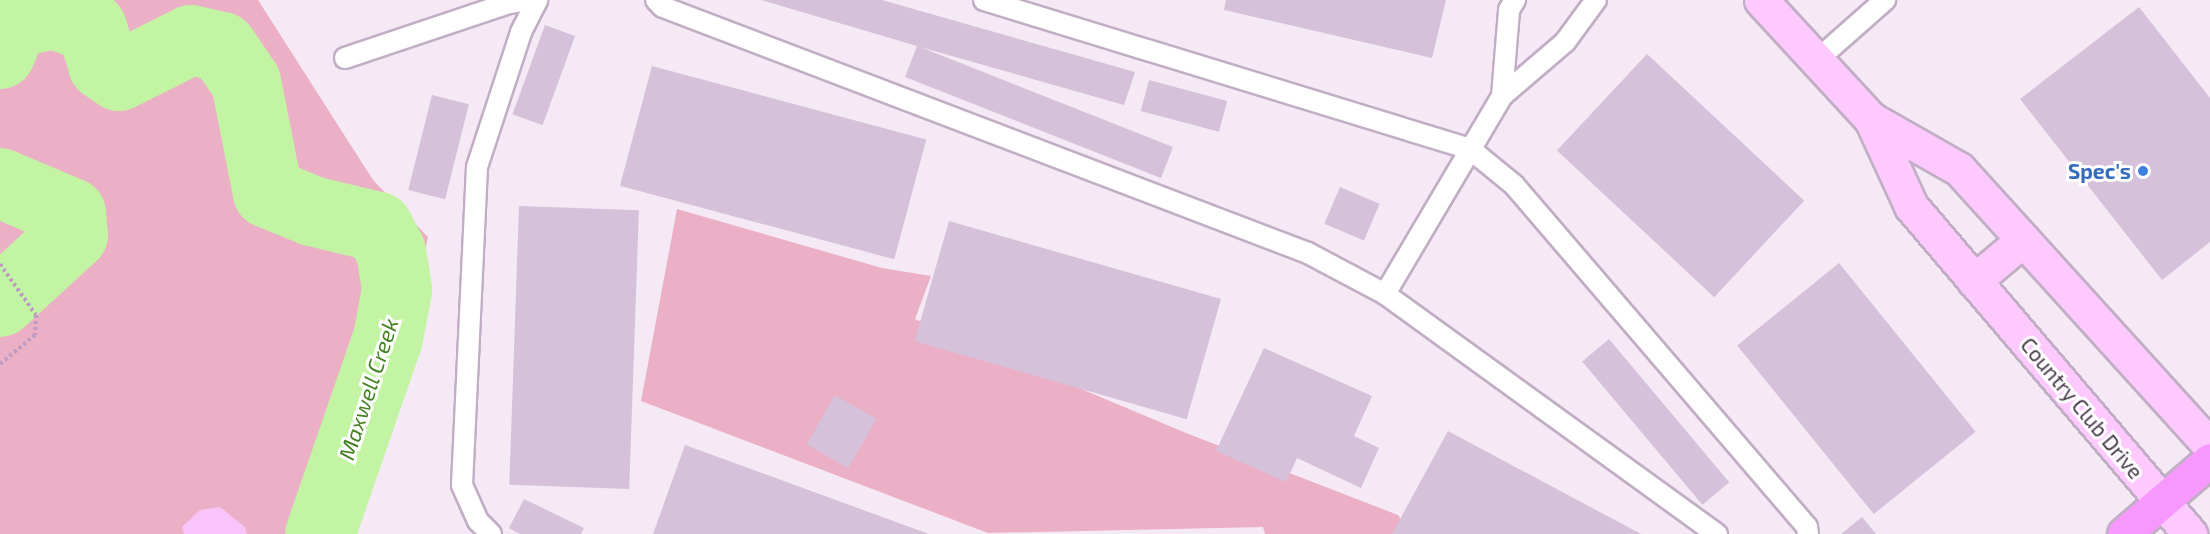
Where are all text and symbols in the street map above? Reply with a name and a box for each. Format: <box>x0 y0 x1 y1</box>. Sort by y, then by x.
place label: Spec's <box>2068 158 2131 184</box>
marker: Spec's <box>2136 164 2150 178</box>
water label: Maxwell Creek <box>333 315 403 463</box>
street label: Country Club Drive <box>2015 332 2149 484</box>

